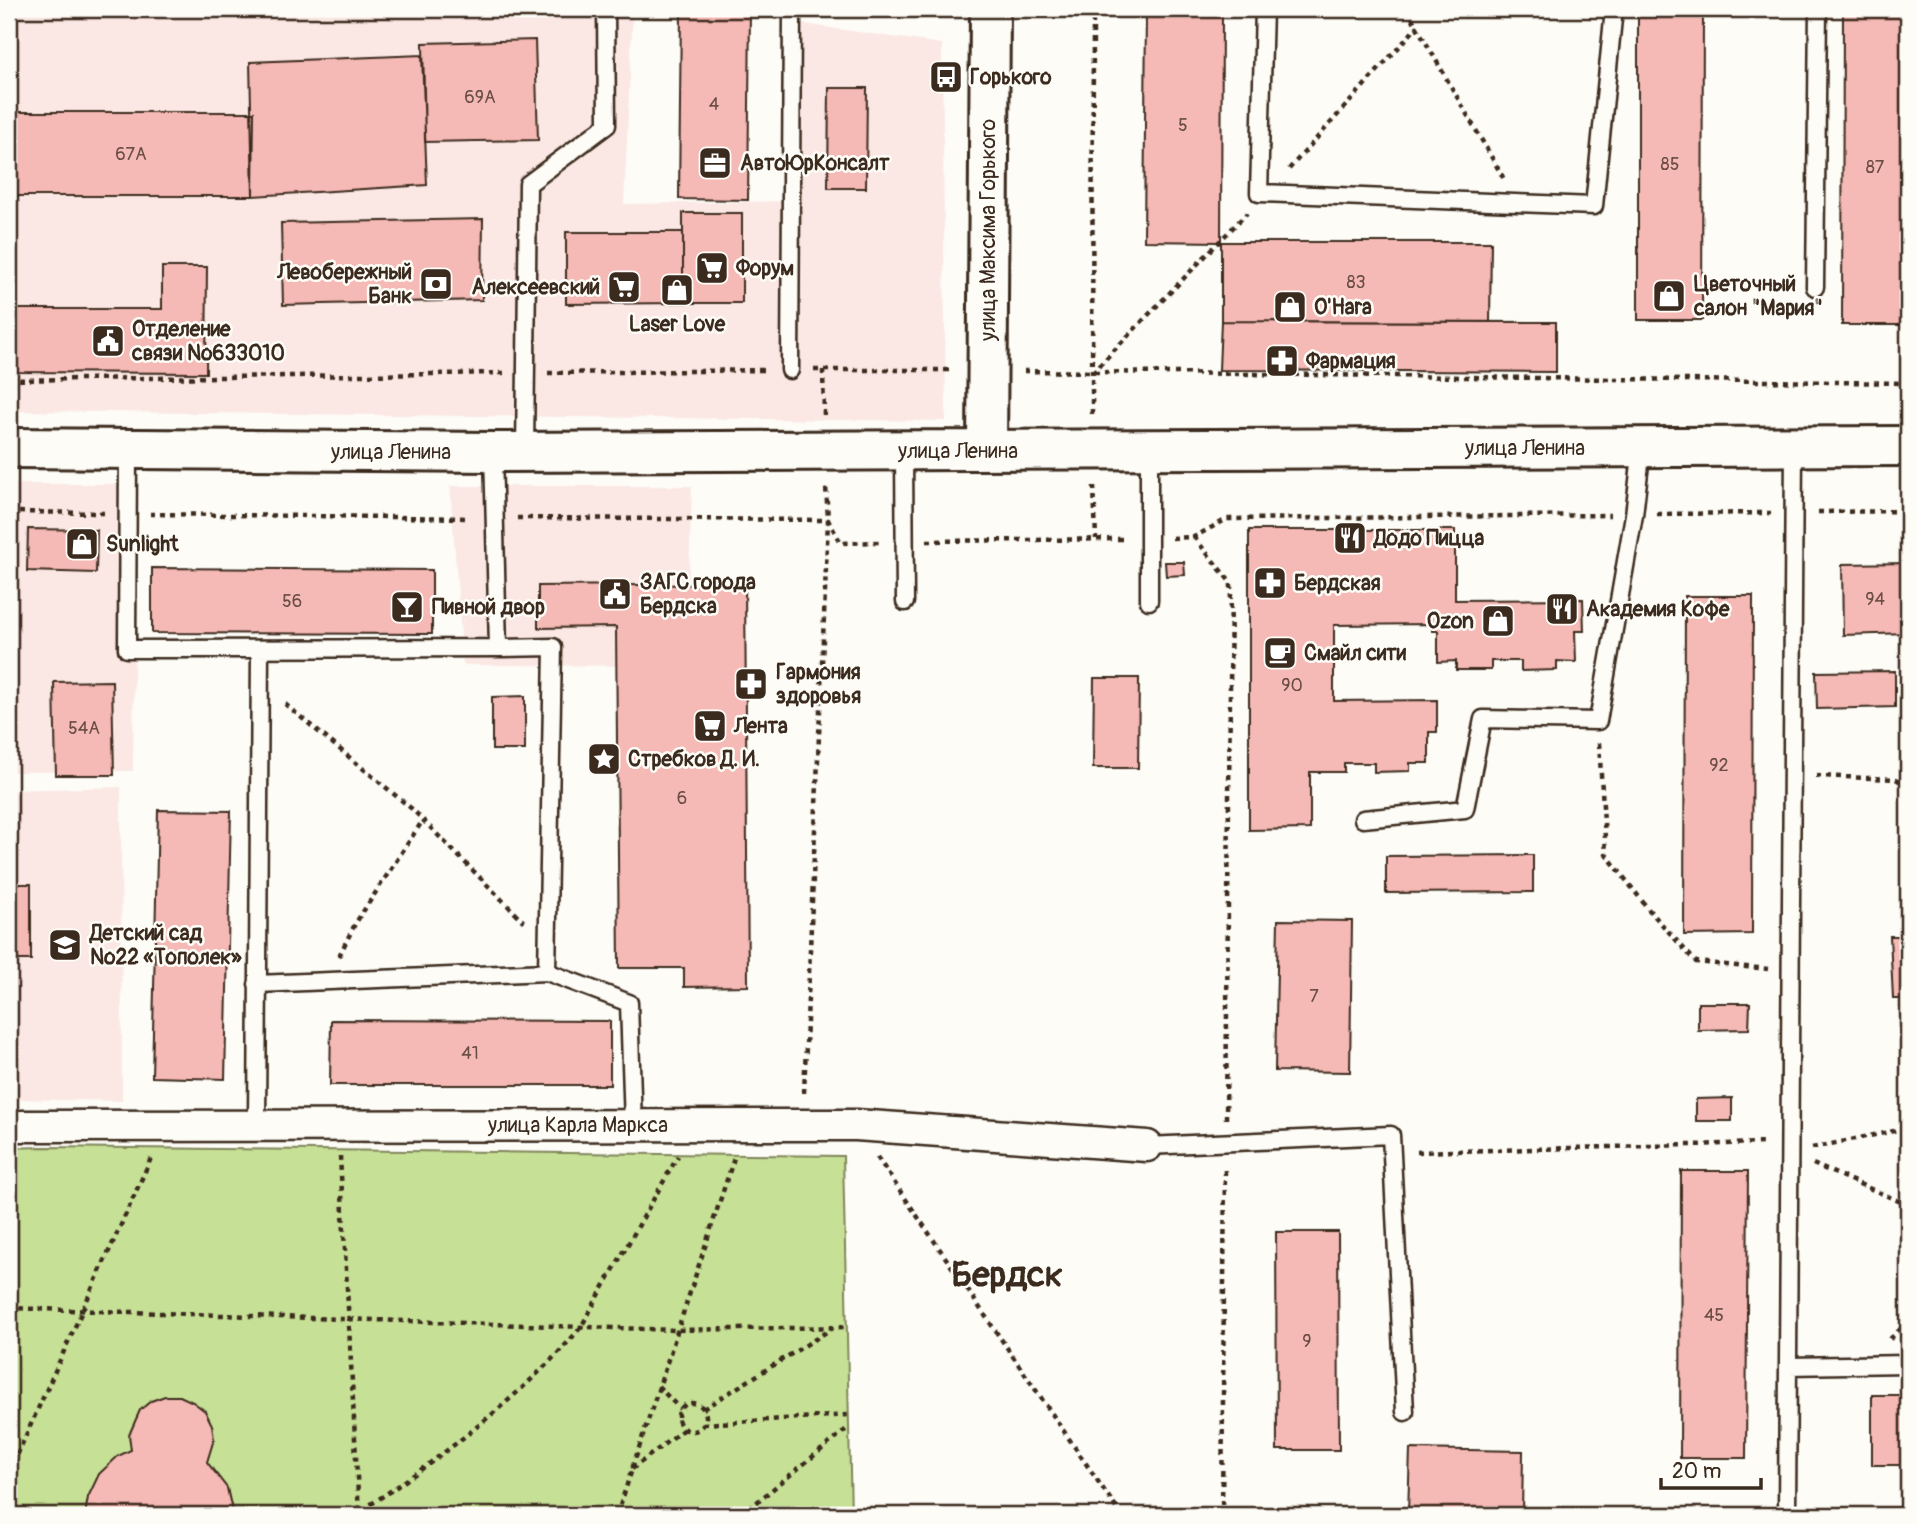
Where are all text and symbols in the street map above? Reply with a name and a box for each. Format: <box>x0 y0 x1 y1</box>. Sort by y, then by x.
bus stop icon: Горького <box>927 58 965 96</box>
place label: Горького <box>970 64 1052 91</box>
house number: 69А <box>464 86 496 109</box>
house number: 4 <box>709 93 720 116</box>
house number: 5 <box>1178 114 1188 137</box>
street label: улица Максима Горького <box>975 119 1002 342</box>
house number: 67А <box>115 143 147 166</box>
office icon: АвтоЮрКонсалт <box>696 144 734 182</box>
place label: АвтоЮрКонсалт <box>740 150 890 177</box>
house number: 85 <box>1661 153 1679 176</box>
house number: 87 <box>1866 156 1885 179</box>
supermarket icon: Форум <box>693 249 731 287</box>
place label: Форум <box>735 255 794 282</box>
place label: Левобережный Банк <box>276 259 412 310</box>
bank icon: Левобережный Банк <box>417 265 455 303</box>
supermarket icon: Алексеевский <box>605 268 643 306</box>
shop icon: Laser Love <box>658 271 696 309</box>
house number: 83 <box>1346 271 1366 294</box>
place label: Цветочный салон "Мария" <box>1693 271 1823 322</box>
place label: Алексеевский <box>472 274 600 301</box>
shop icon: Цветочный салон "Мария" <box>1650 277 1688 315</box>
shop icon: O'Hara <box>1271 288 1309 326</box>
place label: O'Hara <box>1314 294 1372 321</box>
place label: Laser Love <box>629 311 726 338</box>
place label: Отделение связи №633010 <box>131 316 285 367</box>
public building icon: Отделение связи №633010 <box>89 322 127 360</box>
pharmacy icon: Фармация <box>1263 342 1301 380</box>
place label: Фармация <box>1305 348 1396 375</box>
street label: улица Ленина <box>1464 435 1585 462</box>
street label: улица Ленина <box>897 438 1018 465</box>
street label: улица Ленина <box>330 439 451 466</box>
restaurant icon: Додо Пицца <box>1331 519 1369 557</box>
shop icon: Sunlight <box>63 525 101 563</box>
place label: Додо Пицца <box>1372 525 1485 552</box>
place label: Sunlight <box>106 531 179 558</box>
pharmacy icon: Бердская <box>1251 564 1289 602</box>
place label: ЗАГС города Бердска <box>640 569 756 620</box>
place label: Бердская <box>1294 570 1381 597</box>
public building icon: ЗАГС города Бердска <box>596 575 634 613</box>
bar icon: Пивной двор <box>388 588 426 626</box>
house number: 94 <box>1865 588 1885 611</box>
house number: 56 <box>282 590 302 613</box>
restaurant icon: Академия Кофе <box>1543 590 1581 628</box>
place label: Пивной двор <box>432 594 545 621</box>
place label: Академия Кофе <box>1586 596 1730 623</box>
shop icon: Ozon <box>1479 602 1517 640</box>
place label: Ozon <box>1427 608 1474 635</box>
cafe icon: Смайл сити <box>1261 634 1299 672</box>
place label: Смайл сити <box>1304 640 1407 667</box>
place label: Гармония здоровья <box>776 659 861 710</box>
pharmacy icon: Гармония здоровья <box>732 665 770 703</box>
house number: 90 <box>1281 674 1303 697</box>
supermarket icon: Лента <box>691 707 729 745</box>
place label: Лента <box>733 713 788 740</box>
house number: 54А <box>68 717 100 740</box>
place icon: Стребков Д. И. <box>585 740 623 778</box>
place label: Стребков Д. И. <box>628 746 760 773</box>
house number: 92 <box>1709 754 1729 777</box>
house number: 6 <box>677 787 687 810</box>
place label: Детский сад №22 «Тополек» <box>88 920 242 971</box>
school or university icon: Детский сад №22 «Тополек» <box>46 926 84 964</box>
house number: 7 <box>1309 985 1319 1008</box>
house number: 41 <box>461 1042 479 1065</box>
street label: улица Карла Маркса <box>487 1112 668 1139</box>
district label: Бердск <box>951 1253 1063 1297</box>
house number: 45 <box>1704 1304 1724 1327</box>
house number: 9 <box>1302 1330 1312 1353</box>
scale bar <box>1661 1447 1761 1491</box>
text: 20 m <box>1672 1458 1721 1485</box>

